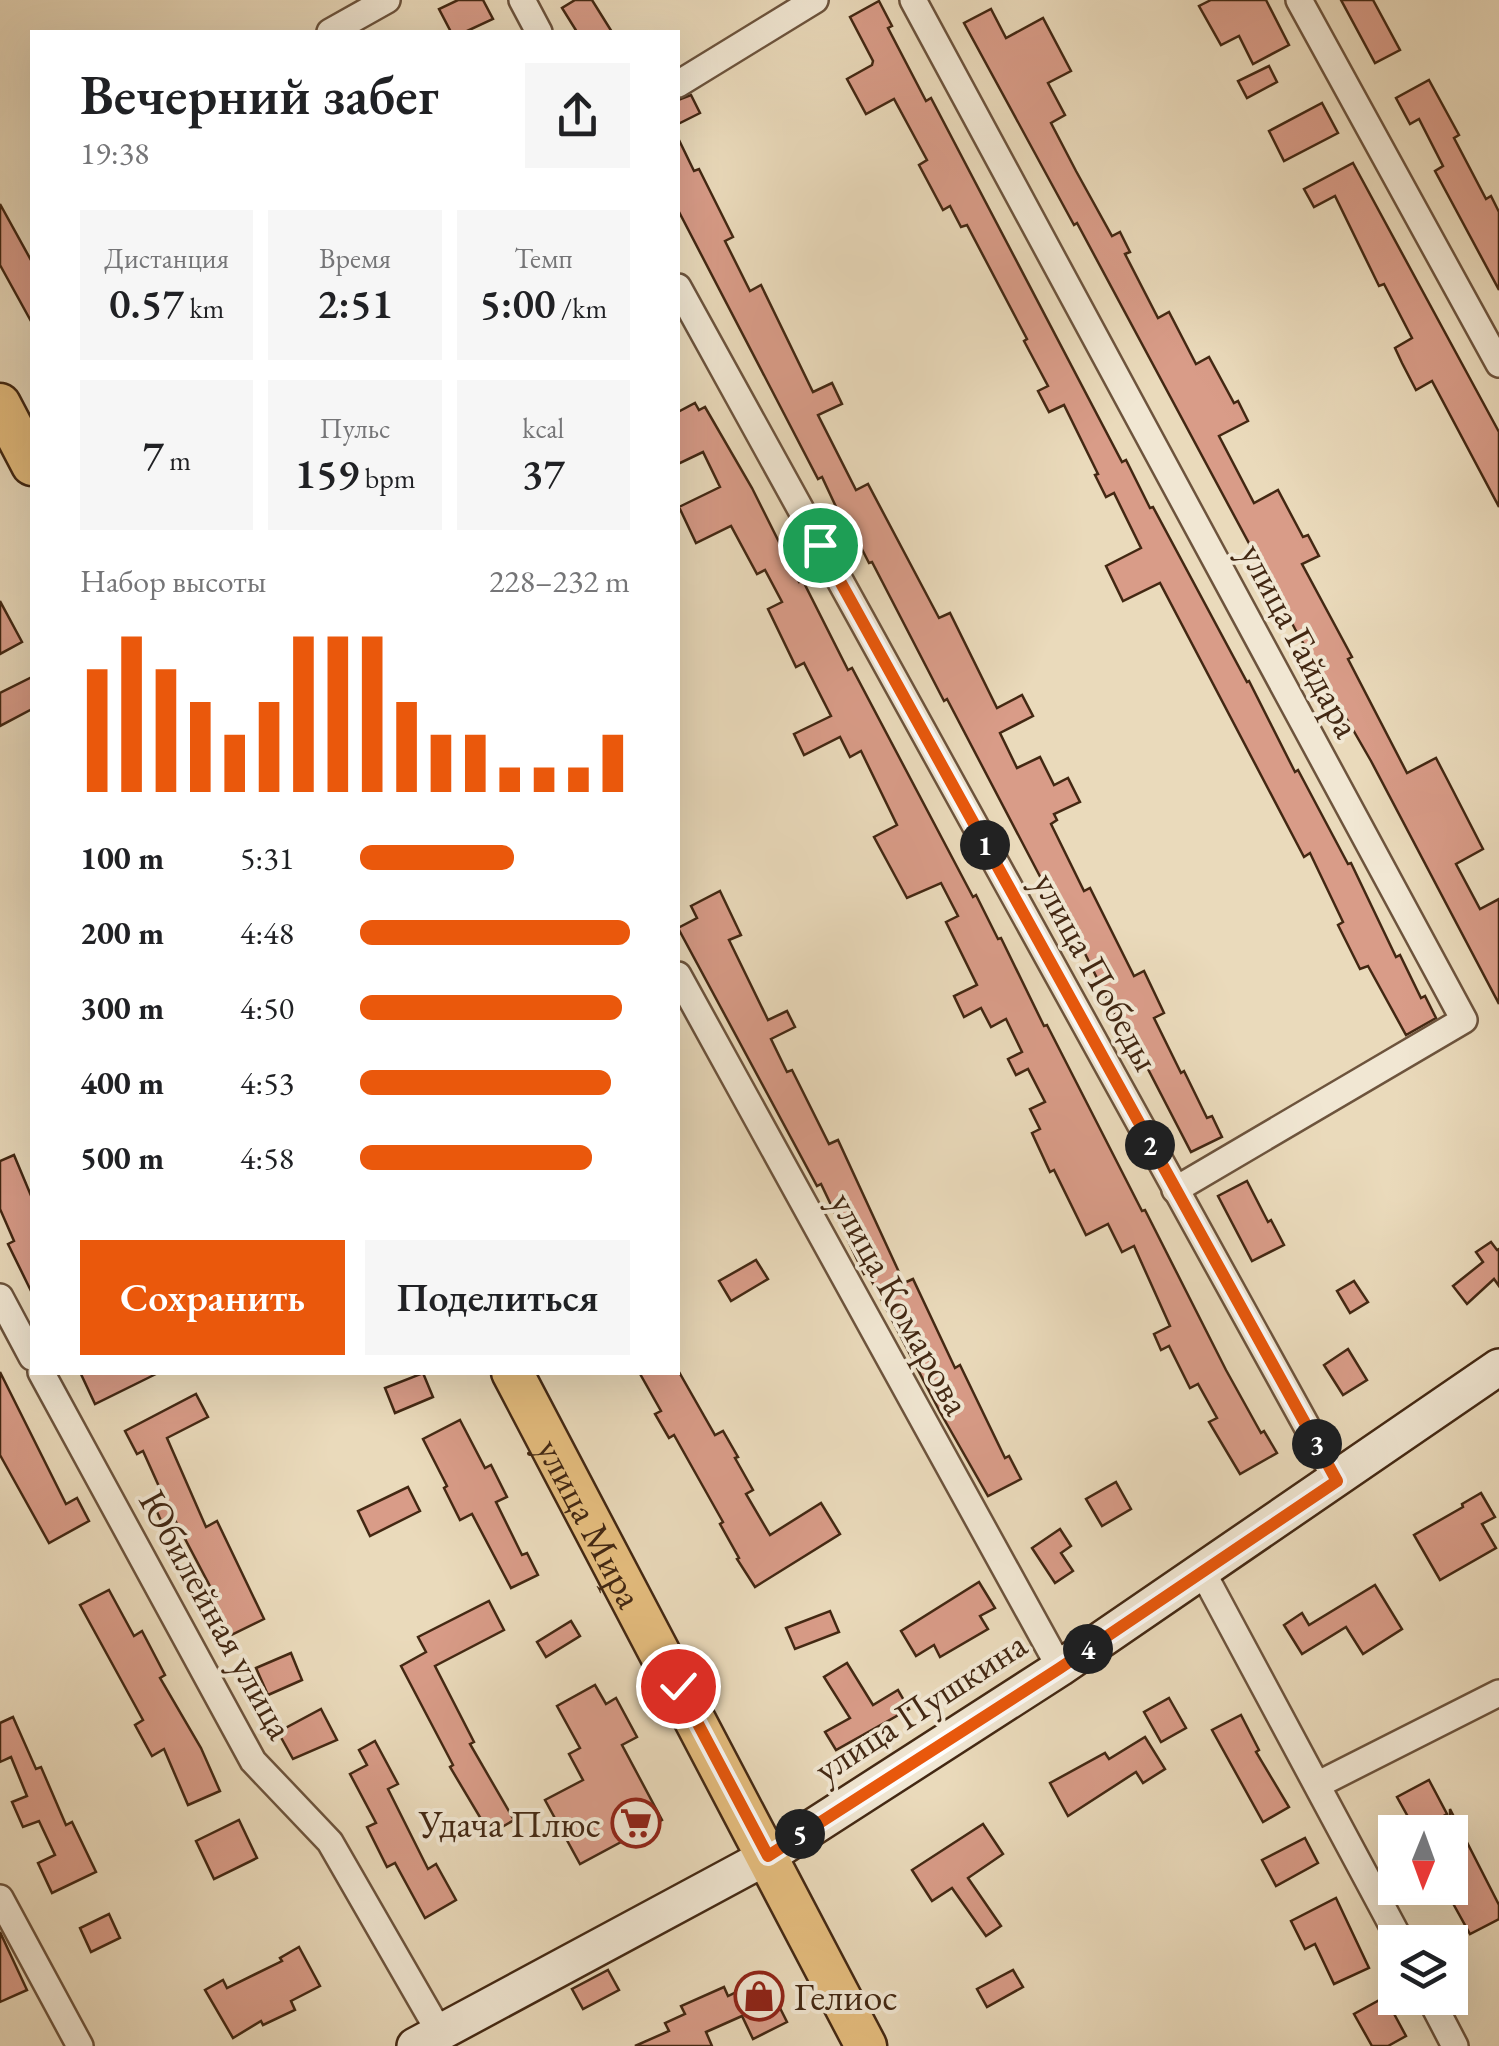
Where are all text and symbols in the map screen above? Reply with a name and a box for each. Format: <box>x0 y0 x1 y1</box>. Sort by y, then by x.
text: Вечерний забег <box>80 59 439 130</box>
button: share <box>525 63 630 168</box>
text: 19:38 <box>80 132 149 174</box>
text: Дистанция <box>104 240 229 276</box>
text: Время <box>319 240 391 276</box>
text: Темп <box>514 240 572 276</box>
text: 0.57 <box>109 276 184 331</box>
text: 2:51 <box>317 276 393 331</box>
text: 5:00 <box>479 276 555 331</box>
text: km <box>184 290 224 326</box>
text: /km <box>555 290 607 326</box>
text: Пульс <box>320 410 390 446</box>
text: kcal <box>522 410 564 446</box>
text: 7 <box>142 428 164 483</box>
text: m <box>164 442 191 478</box>
text: 159 <box>295 446 359 501</box>
text: 37 <box>522 446 565 501</box>
text: bpm <box>359 460 415 496</box>
pin <box>778 503 863 588</box>
icon: arrive <box>793 518 848 573</box>
street label: улица Гайдара <box>1229 534 1373 747</box>
text: Набор высоты <box>80 560 266 602</box>
text: 228–232 m <box>489 560 630 602</box>
pin: 1 <box>960 820 1010 870</box>
text: 1 <box>978 827 992 863</box>
text: 100 m <box>80 837 164 879</box>
text: 5:31 <box>240 837 294 879</box>
street label: улица Победы <box>1022 863 1172 1079</box>
text: 200 m <box>80 912 164 954</box>
text: 4:48 <box>240 912 294 954</box>
text: 300 m <box>80 987 164 1029</box>
text: 4:50 <box>240 987 294 1029</box>
text: 400 m <box>80 1062 164 1104</box>
text: 4:53 <box>240 1062 294 1104</box>
pin: 2 <box>1125 1120 1175 1170</box>
text: 2 <box>1143 1127 1157 1163</box>
text: 500 m <box>80 1137 164 1179</box>
text: 4:58 <box>240 1137 294 1179</box>
street label: улица Комарова <box>819 1183 983 1424</box>
button: Сохранить <box>80 1240 345 1355</box>
button: Поделиться <box>365 1240 630 1355</box>
pin: 3 <box>1292 1419 1342 1469</box>
text: 3 <box>1310 1426 1324 1462</box>
street label: улица Мира <box>526 1429 656 1616</box>
street label: Юбилейная улица <box>128 1480 306 1748</box>
street label: улица Пушкина <box>804 1619 1036 1793</box>
pin: 4 <box>1063 1624 1113 1674</box>
text: 4 <box>1081 1631 1095 1667</box>
pin <box>636 1644 721 1729</box>
icon: check <box>651 1659 706 1714</box>
supermarket icon: Удача Плюс <box>610 1797 662 1849</box>
place label: Удача Плюс <box>418 1799 601 1848</box>
pin: 5 <box>775 1809 825 1859</box>
north arrow <box>1378 1815 1468 1905</box>
map controls <box>1378 1815 1468 2015</box>
text: 5 <box>793 1816 807 1852</box>
button: layers <box>1378 1925 1468 2015</box>
shop icon: Гелиос <box>733 1970 785 2022</box>
place label: Гелиос <box>794 1972 898 2021</box>

